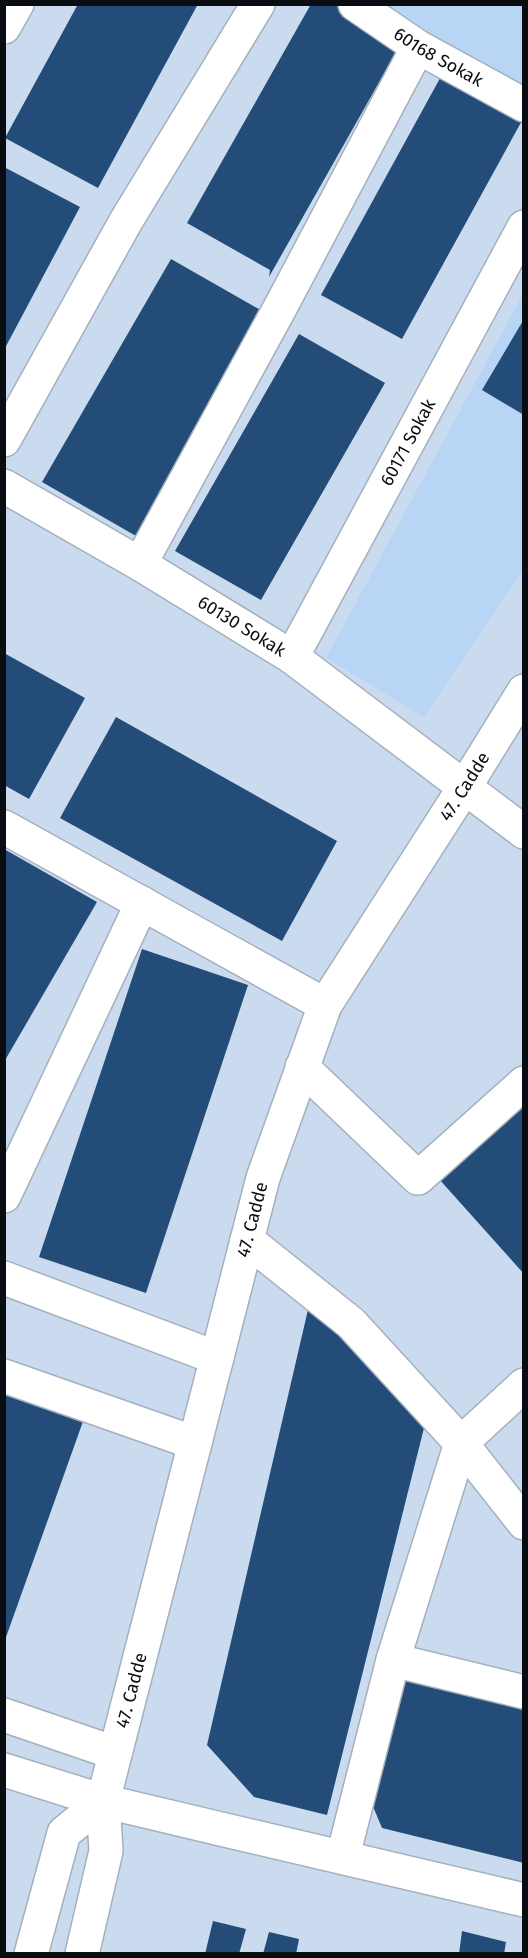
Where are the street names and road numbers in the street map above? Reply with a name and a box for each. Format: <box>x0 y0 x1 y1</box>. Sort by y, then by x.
street label: 60168 Sokak <box>389 23 488 92</box>
street label: 60171 Sokak <box>375 394 441 490</box>
street label: 60130 Sokak <box>194 591 290 662</box>
street label: 47. Cadde <box>435 748 495 825</box>
street label: 47. Cadde <box>232 1179 273 1260</box>
street label: 47. Cadde <box>111 1650 152 1731</box>

